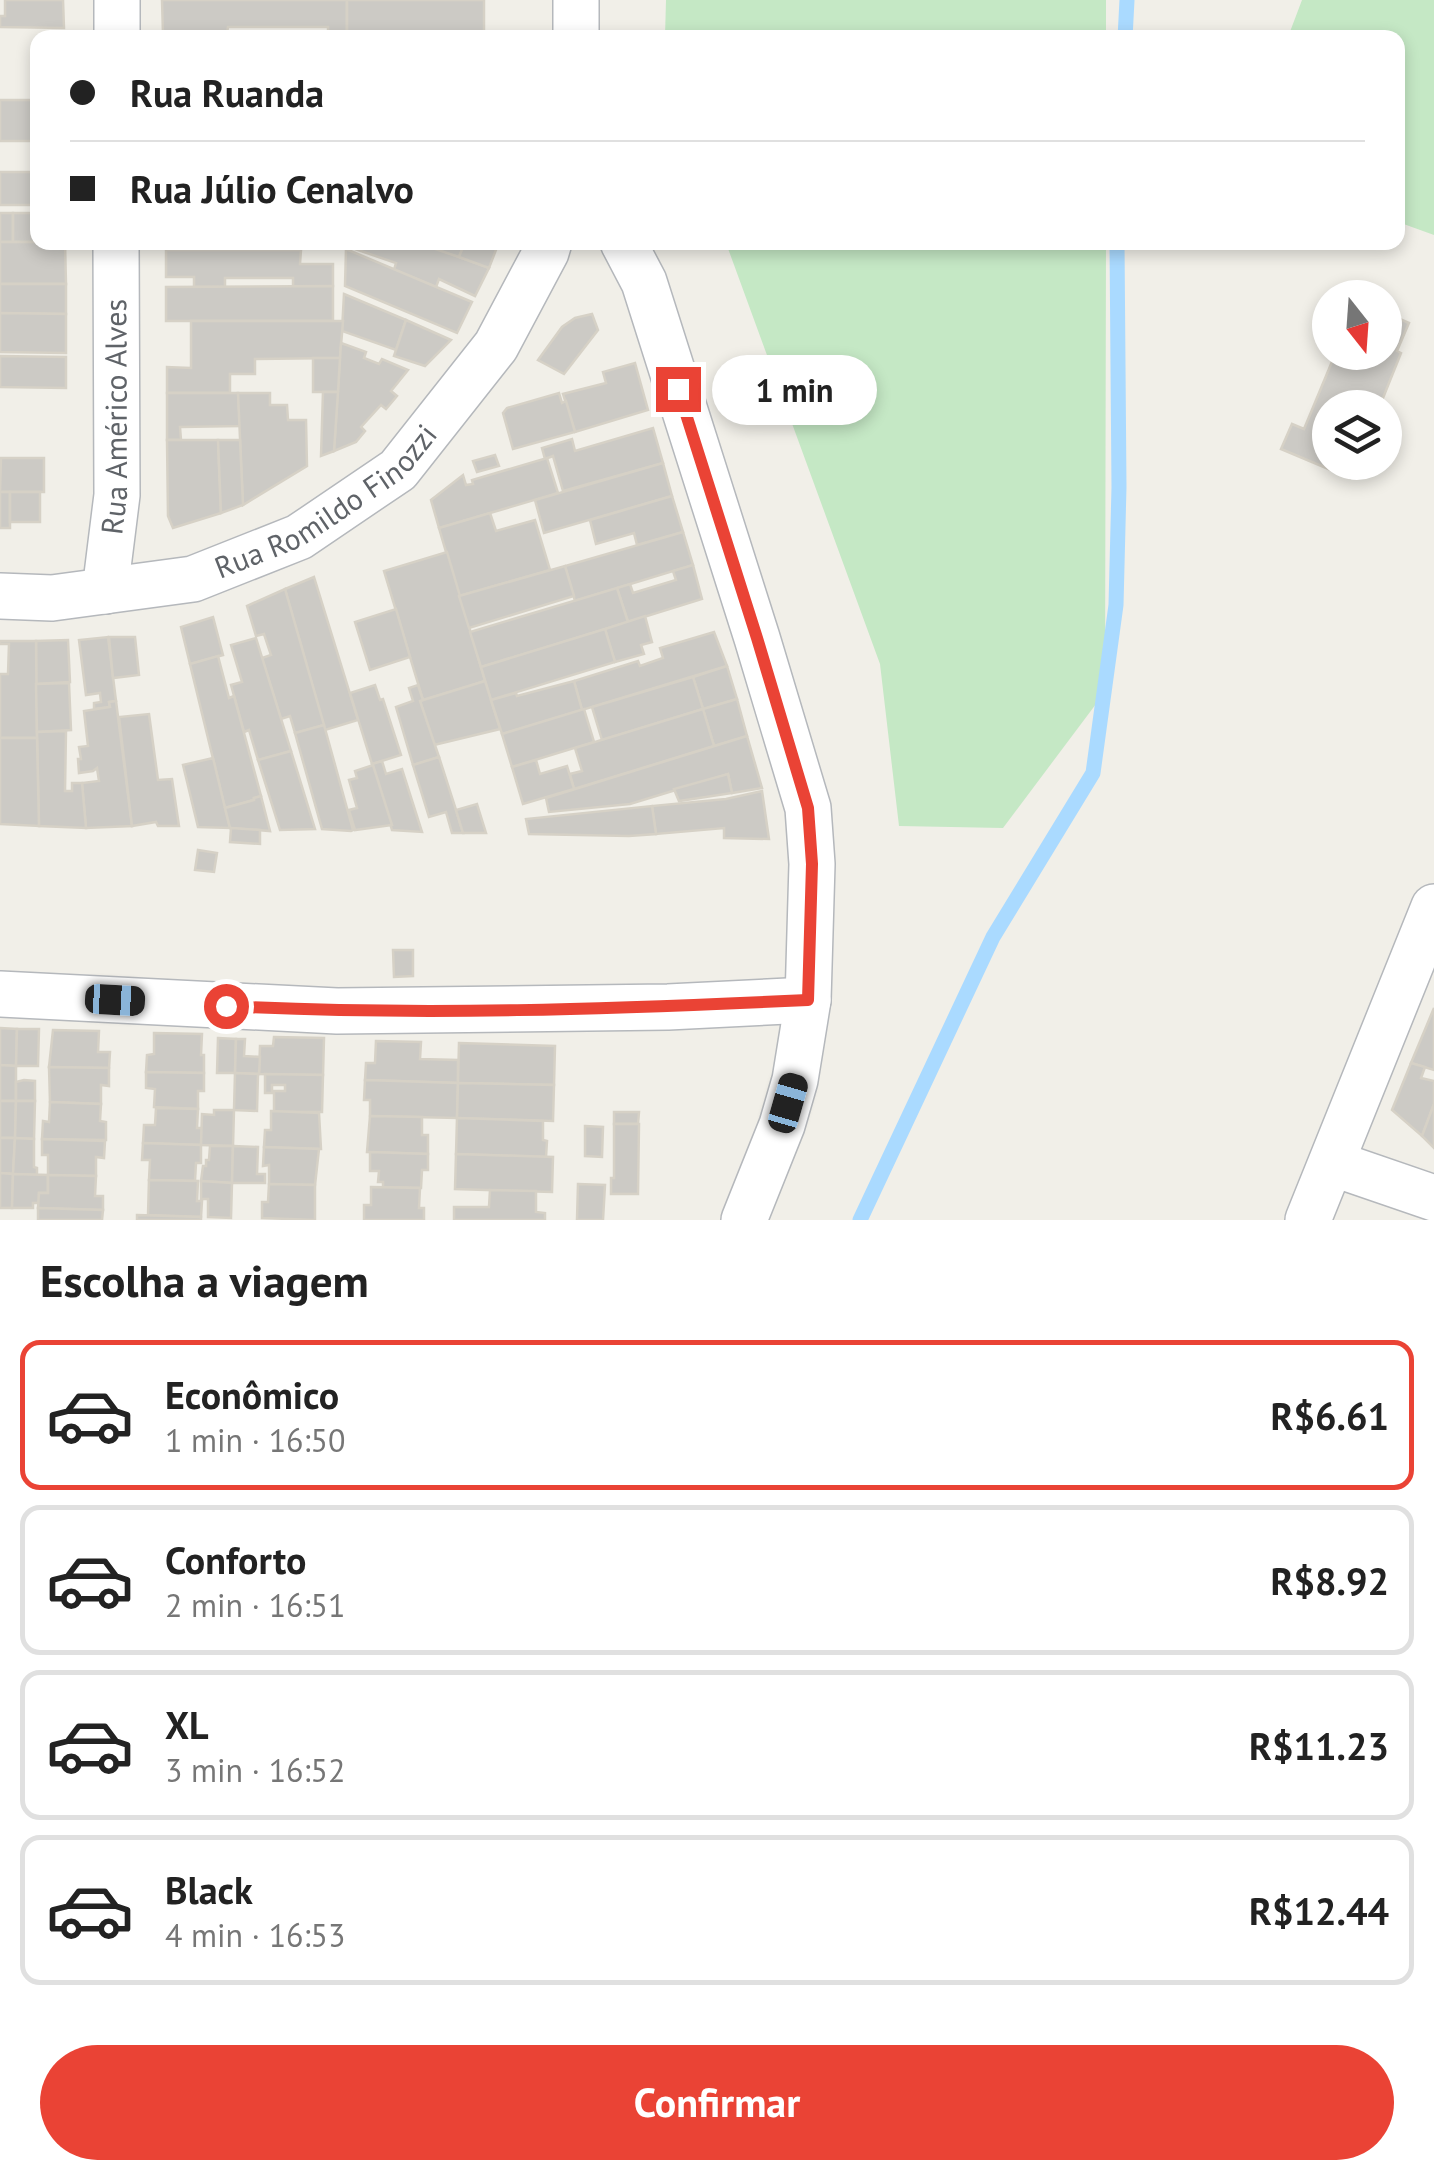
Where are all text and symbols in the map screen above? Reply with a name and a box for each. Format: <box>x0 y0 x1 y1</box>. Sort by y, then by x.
text: Rua Ruanda <box>130 68 324 117</box>
text: Rua Júlio Cenalvo <box>130 164 414 213</box>
north arrow <box>1312 280 1402 370</box>
map controls <box>1312 280 1402 480</box>
street label: Rua Américo Alves <box>91 299 135 536</box>
callout: 1 min <box>713 354 878 424</box>
route end <box>656 367 701 412</box>
text: 1 min <box>755 369 834 411</box>
button: layers <box>1312 390 1402 480</box>
street label: Rua Romildo Finozzi <box>209 416 445 586</box>
car <box>84 983 146 1017</box>
route start <box>204 984 249 1029</box>
car <box>765 1070 811 1136</box>
text: Escolha a viagem <box>40 1251 369 1309</box>
icon: car <box>45 1370 135 1460</box>
text: Econômico <box>165 1370 339 1419</box>
text: R$6.61 <box>1271 1391 1389 1440</box>
text: 1 min · 16:50 <box>165 1419 345 1461</box>
icon: car <box>45 1535 135 1625</box>
text: Conforto <box>165 1535 306 1584</box>
text: R$8.92 <box>1271 1556 1389 1605</box>
text: 2 min · 16:51 <box>165 1584 345 1626</box>
icon: car <box>45 1700 135 1790</box>
text: XL <box>165 1700 209 1749</box>
text: R$11.23 <box>1249 1721 1389 1770</box>
text: 3 min · 16:52 <box>165 1749 345 1791</box>
icon: car <box>45 1865 135 1955</box>
text: Black <box>165 1865 253 1914</box>
text: R$12.44 <box>1249 1886 1389 1935</box>
text: 4 min · 16:53 <box>165 1914 345 1956</box>
button: Confirmar <box>40 2045 1394 2160</box>

